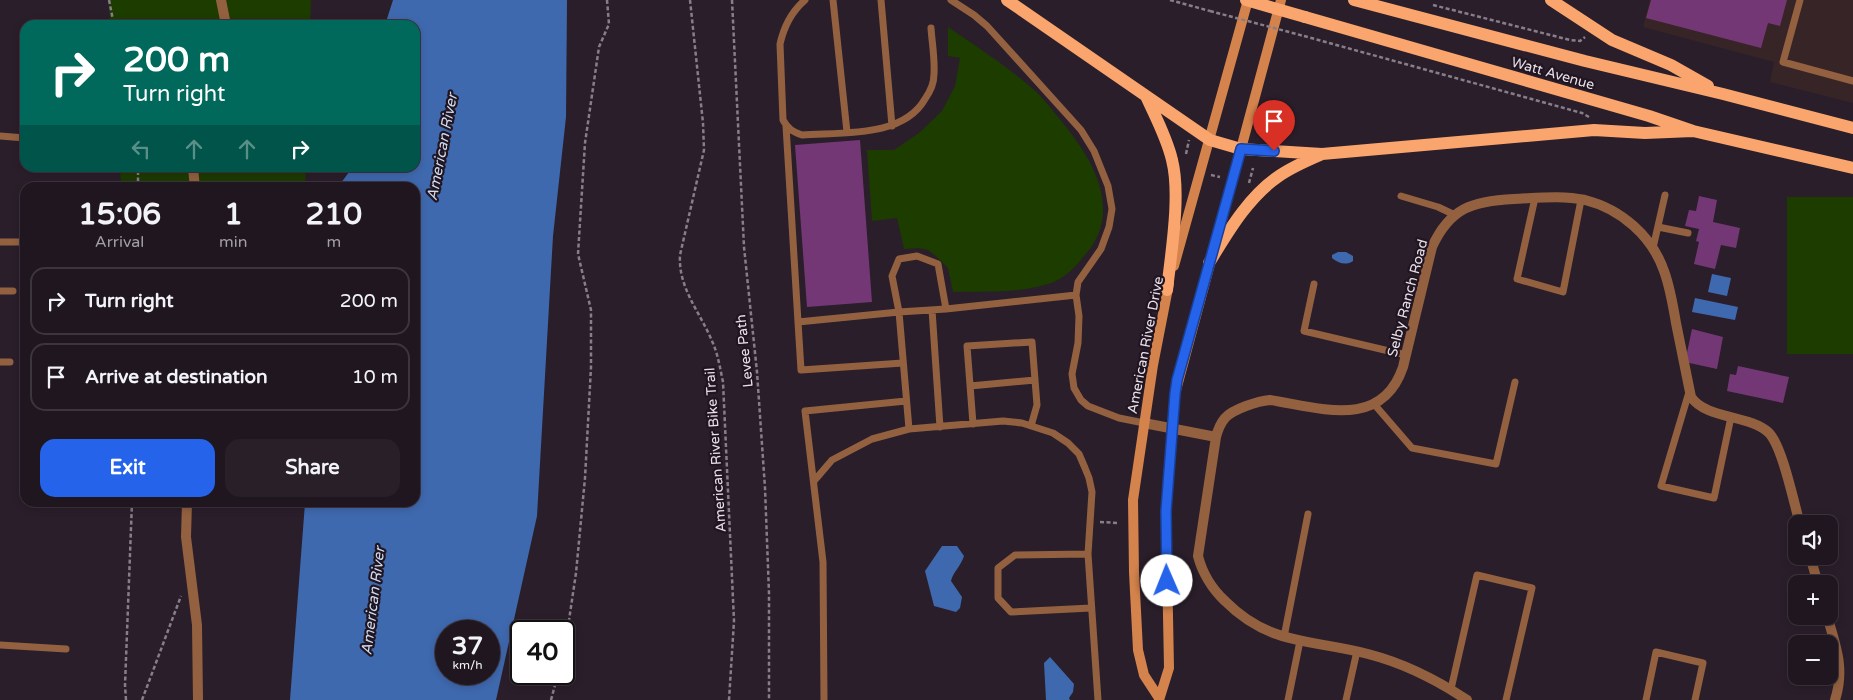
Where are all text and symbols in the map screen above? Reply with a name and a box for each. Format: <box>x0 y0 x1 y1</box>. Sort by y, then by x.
text: 200 m <box>123 39 230 81</box>
icon: right <box>40 40 105 105</box>
street label: Watt Avenue <box>1509 53 1596 93</box>
text: Turn right <box>123 81 225 107</box>
water label: American River <box>423 90 462 202</box>
pin <box>1253 100 1295 151</box>
icon: arrive <box>1260 107 1288 135</box>
icon: left <box>127 135 155 163</box>
icon: ahead <box>180 135 208 163</box>
icon: ahead <box>233 135 261 163</box>
icon: right <box>286 135 314 163</box>
text: 15:06 <box>78 196 161 233</box>
text: 1 <box>224 196 243 233</box>
text: 210 <box>306 196 362 233</box>
text: Arrival <box>95 232 144 252</box>
text: min <box>219 232 248 252</box>
text: m <box>326 232 341 252</box>
street label: Selby Ranch Road <box>1384 237 1431 359</box>
street label: American River Drive <box>1124 275 1167 415</box>
icon: right <box>42 287 70 315</box>
text: Turn right <box>85 290 173 312</box>
text: 200 m <box>340 290 398 312</box>
street label: Levee Path <box>732 314 757 388</box>
icon: arrive <box>42 363 70 391</box>
text: Arrive at destination <box>85 366 268 388</box>
text: 10 m <box>352 366 398 388</box>
street label: American River Bike Trail <box>701 367 730 533</box>
button: Exit <box>40 439 215 497</box>
button: Share <box>225 439 400 497</box>
map controls <box>1788 515 1838 685</box>
button: sound <box>1788 515 1838 565</box>
water label: American River <box>357 544 389 656</box>
position arrow <box>1140 554 1192 606</box>
button: + <box>1788 575 1838 625</box>
speed limit sign: 40 <box>510 620 575 685</box>
text: 37 <box>452 631 483 661</box>
button: − <box>1788 635 1838 685</box>
text: km/h <box>452 658 483 672</box>

